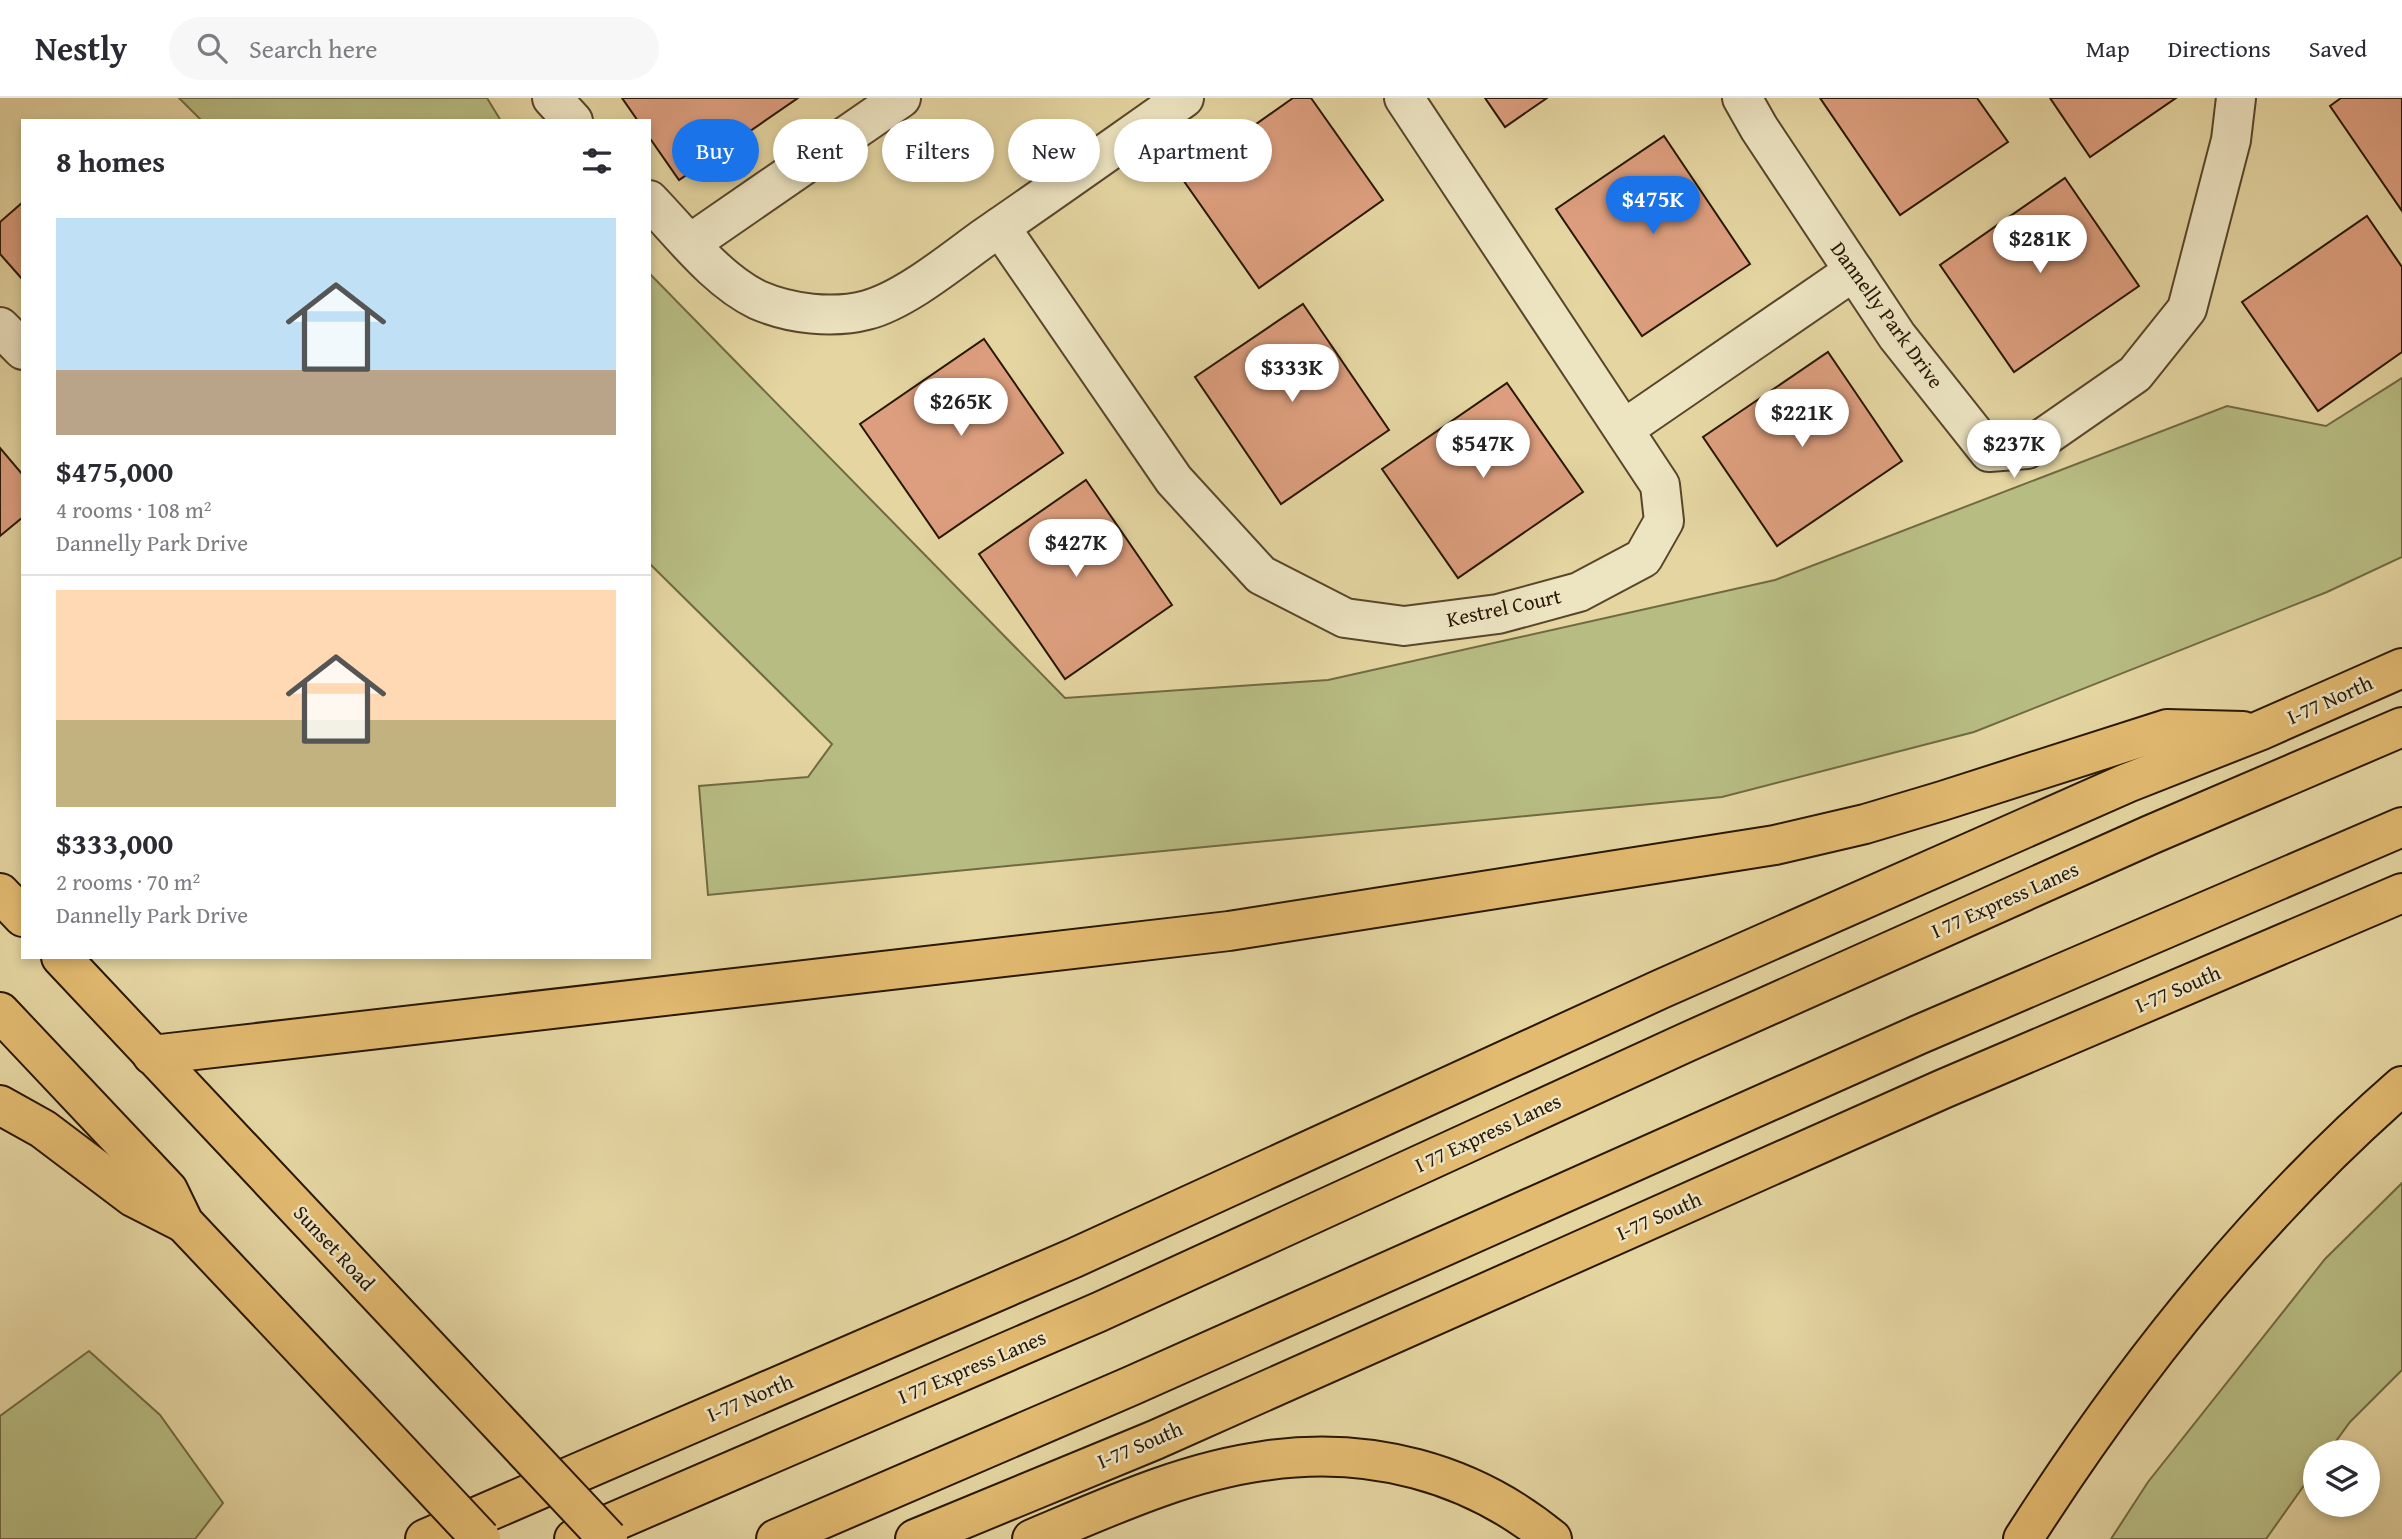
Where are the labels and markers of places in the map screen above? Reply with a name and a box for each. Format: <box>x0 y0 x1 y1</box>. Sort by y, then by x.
pin: $475K <box>1604 176 1702 236</box>
pin: $281K <box>1991 216 2089 275</box>
pin: $333K <box>1243 344 1341 404</box>
pin: $265K <box>912 378 1010 438</box>
pin: $221K <box>1753 390 1851 449</box>
pin: $547K <box>1434 420 1532 480</box>
pin: $237K <box>1965 420 2063 480</box>
pin: $427K <box>1027 519 1125 579</box>

